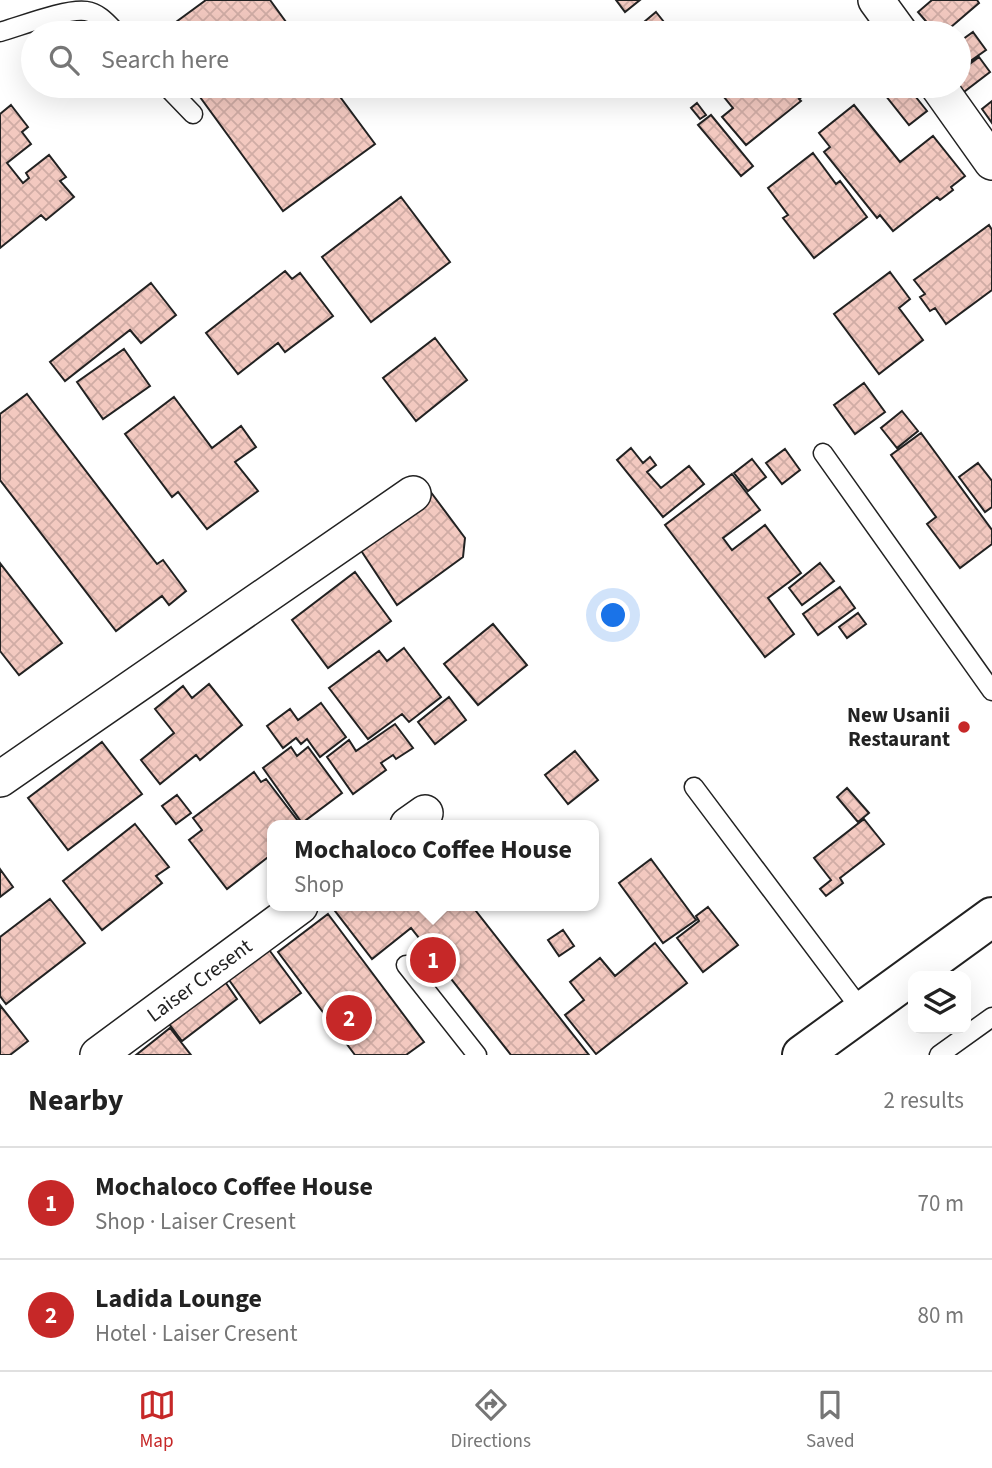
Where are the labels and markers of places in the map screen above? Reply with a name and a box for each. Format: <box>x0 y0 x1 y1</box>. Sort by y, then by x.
place label: New Usanii Restaurant <box>847 700 950 754</box>
marker: New Usanii Restaurant <box>956 719 972 735</box>
pin: 1 <box>410 934 456 986</box>
pin: 2 <box>326 992 372 1044</box>

